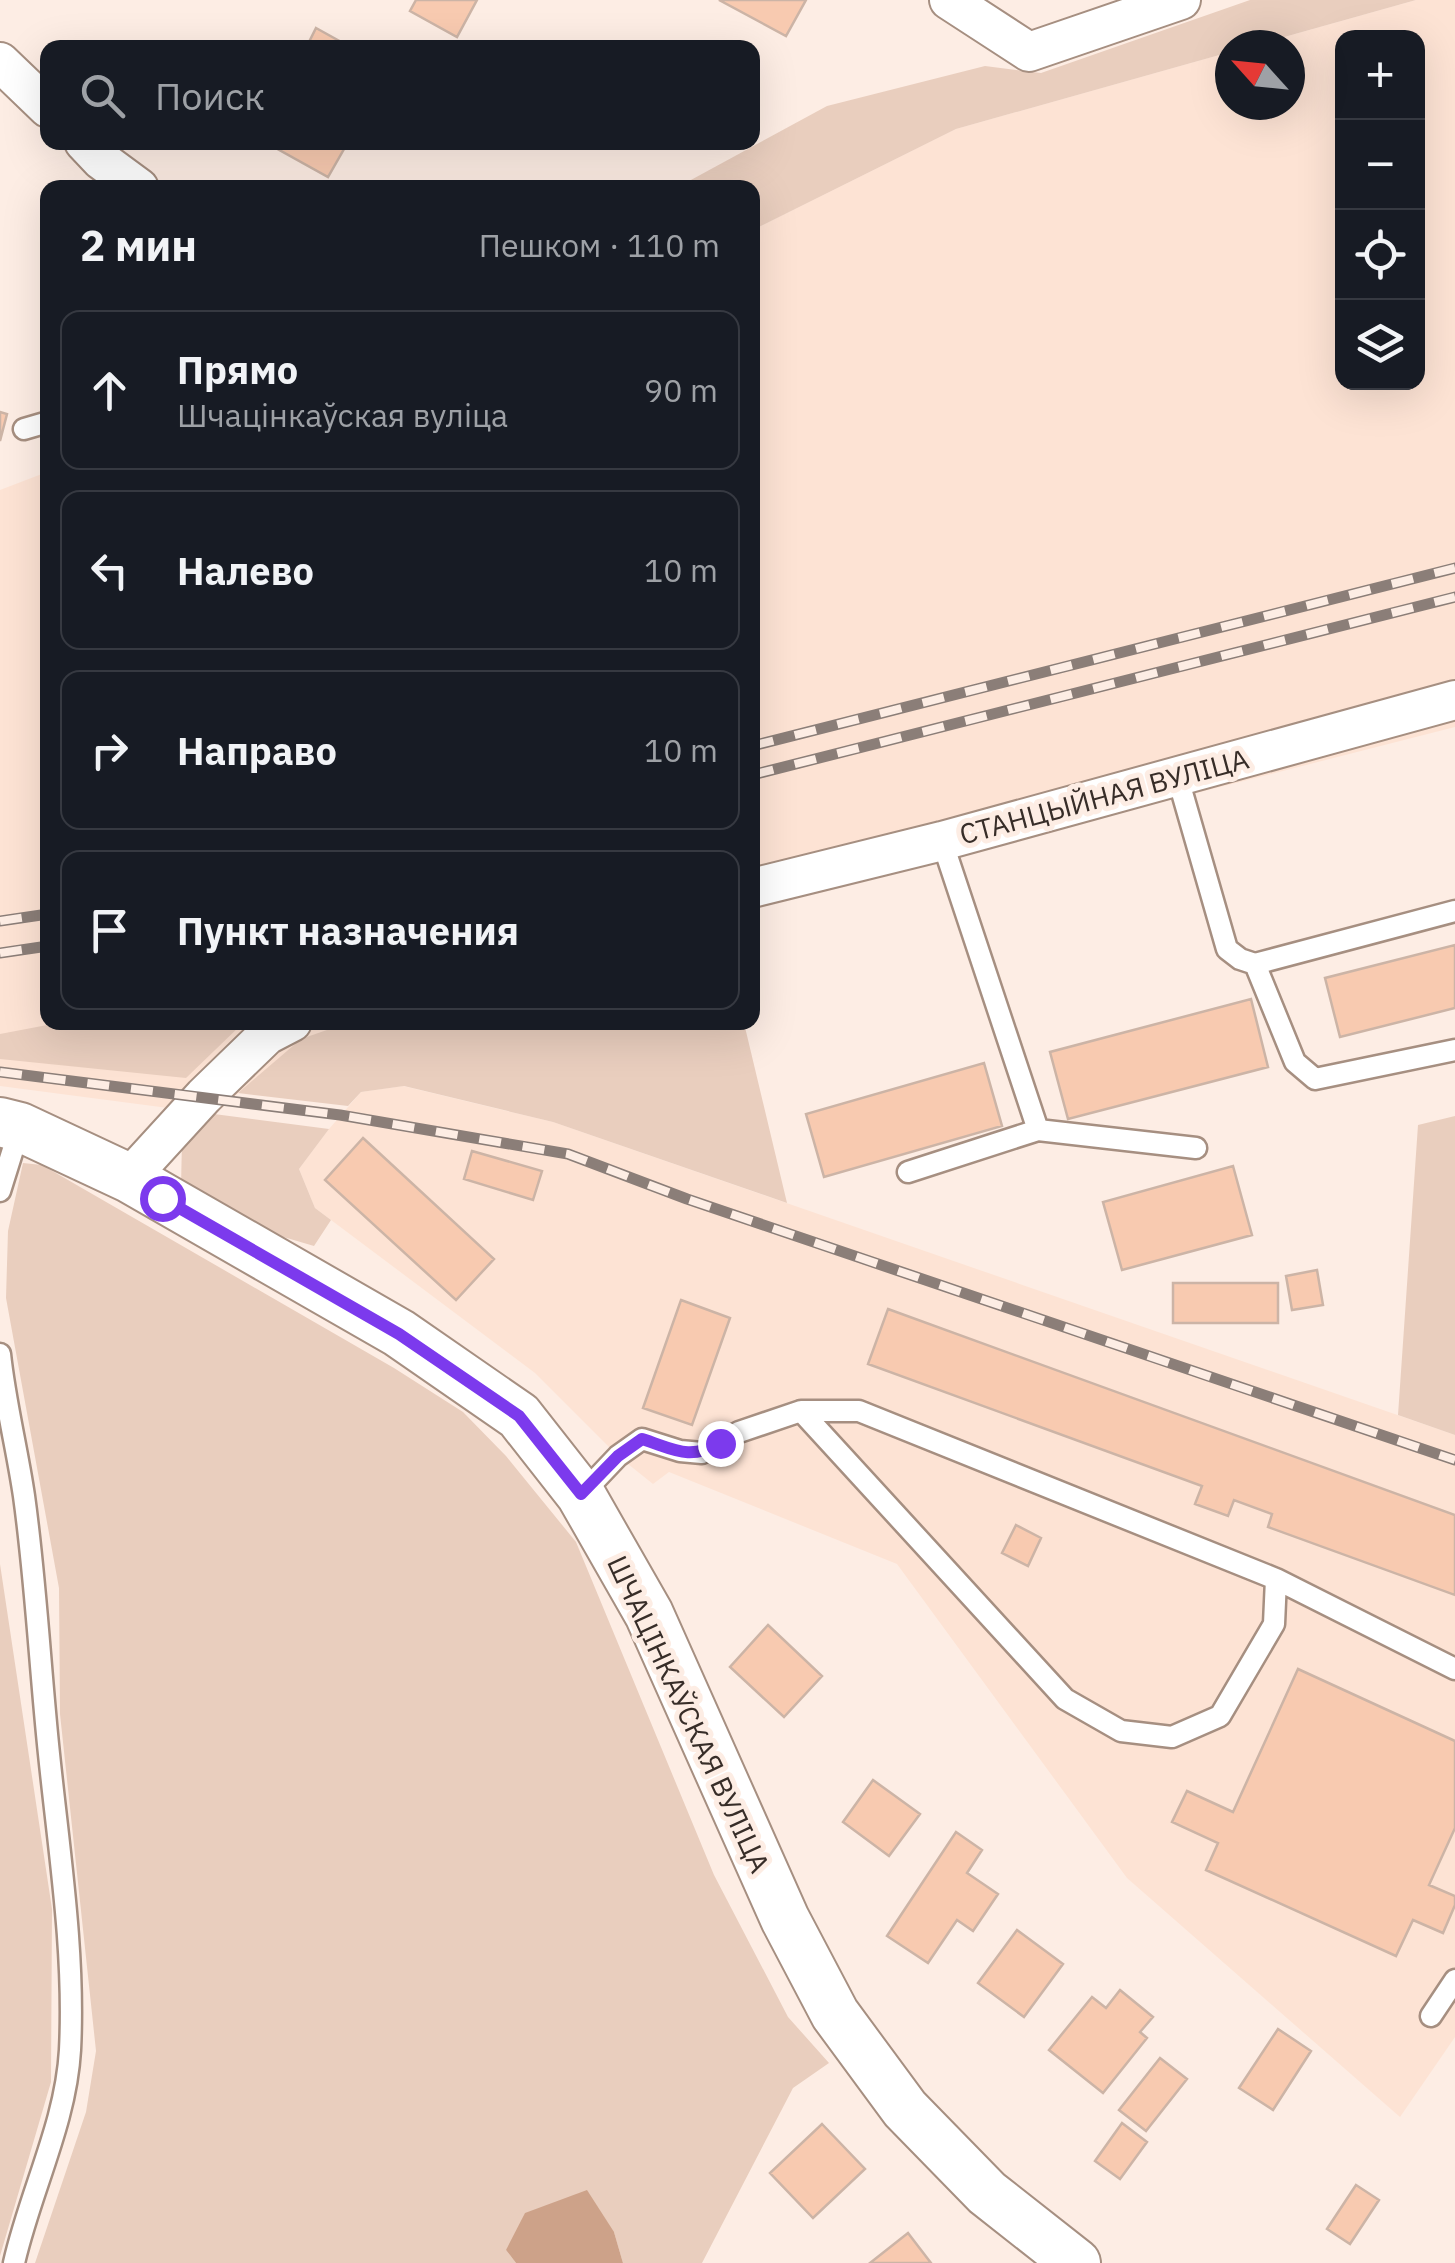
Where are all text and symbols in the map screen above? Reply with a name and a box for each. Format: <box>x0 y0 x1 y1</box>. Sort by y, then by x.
north arrow <box>1215 30 1305 120</box>
map controls <box>1335 30 1425 390</box>
button: + <box>1335 30 1425 120</box>
search box <box>40 40 760 150</box>
icon: search <box>75 68 130 123</box>
text: Поиск <box>155 71 265 120</box>
button: − <box>1335 120 1425 210</box>
button: locate <box>1335 210 1425 300</box>
text: 2 мин <box>80 218 197 273</box>
text: Пешком · 110 m <box>479 224 720 266</box>
button: layers <box>1335 300 1425 390</box>
text: Прямо <box>177 345 298 394</box>
icon: ahead <box>82 363 137 418</box>
text: 90 m <box>644 369 718 411</box>
text: Шчацінкаўская вуліца <box>177 394 508 436</box>
icon: left <box>82 543 137 598</box>
text: Налево <box>177 546 314 595</box>
text: 10 m <box>644 549 718 591</box>
icon: right <box>82 723 137 778</box>
text: Направо <box>177 726 337 775</box>
text: 10 m <box>644 729 718 771</box>
street label: СТАНЦЫЙНАЯ ВУЛІЦА <box>955 740 1253 852</box>
icon: arrive <box>82 903 137 958</box>
text: Пункт назначения <box>177 906 519 955</box>
route start <box>140 1176 186 1222</box>
route end <box>698 1421 744 1467</box>
street label: ШЧАЦІНКАЎСКАЯ ВУЛІЦА <box>599 1550 779 1878</box>

